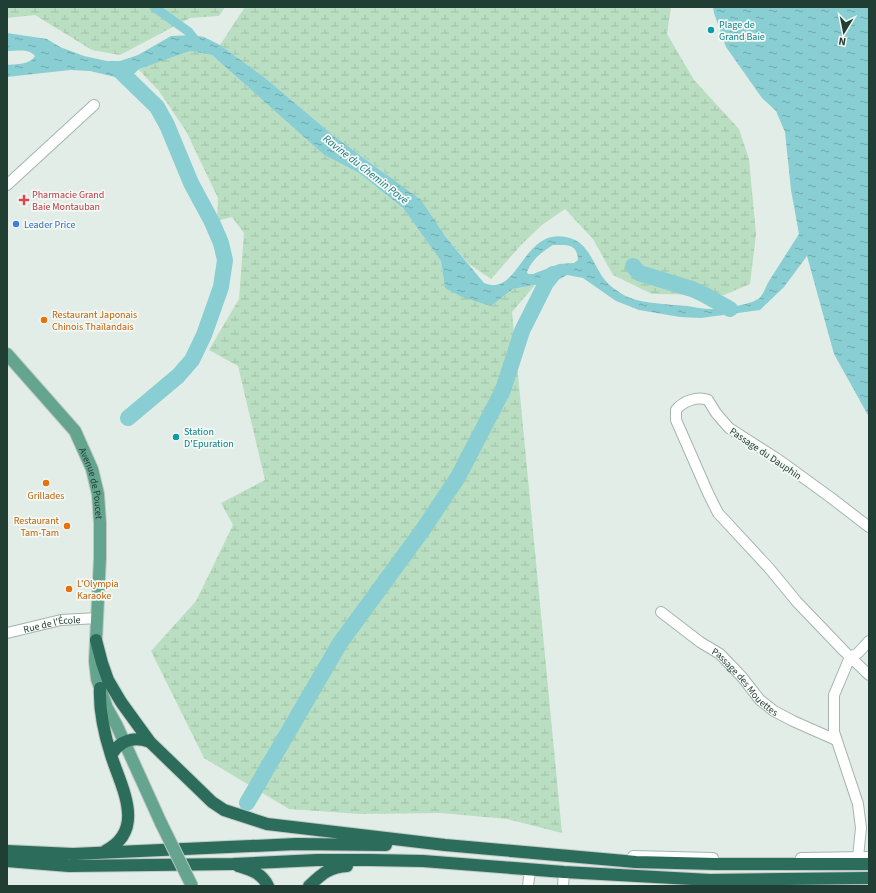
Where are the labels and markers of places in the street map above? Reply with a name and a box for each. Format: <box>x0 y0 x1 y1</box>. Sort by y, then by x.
place label: Plage de Grand Baie <box>719 18 765 44</box>
marker: Plage de Grand Baie <box>706 25 716 35</box>
place label: Pharmacie Grand Baie Montauban <box>32 188 104 214</box>
marker: Pharmacie Grand Baie Montauban <box>19 195 29 205</box>
place label: Leader Price <box>24 218 76 232</box>
marker: Leader Price <box>11 219 21 229</box>
place label: Restaurant Japonais Chinois Thaïlandais <box>52 308 137 334</box>
marker: Restaurant Japonais Chinois Thaïlandais <box>39 315 49 325</box>
place label: Station D'Epuration <box>184 425 234 451</box>
marker: Station D'Epuration <box>171 432 181 442</box>
marker: Grillades <box>41 478 51 488</box>
place label: Grillades <box>28 489 64 503</box>
place label: Restaurant Tam-Tam <box>14 514 60 540</box>
marker: Restaurant Tam-Tam <box>62 521 72 531</box>
place label: L'Olympia Karaoke <box>77 577 119 603</box>
marker: L'Olympia Karaoke <box>64 584 74 594</box>

